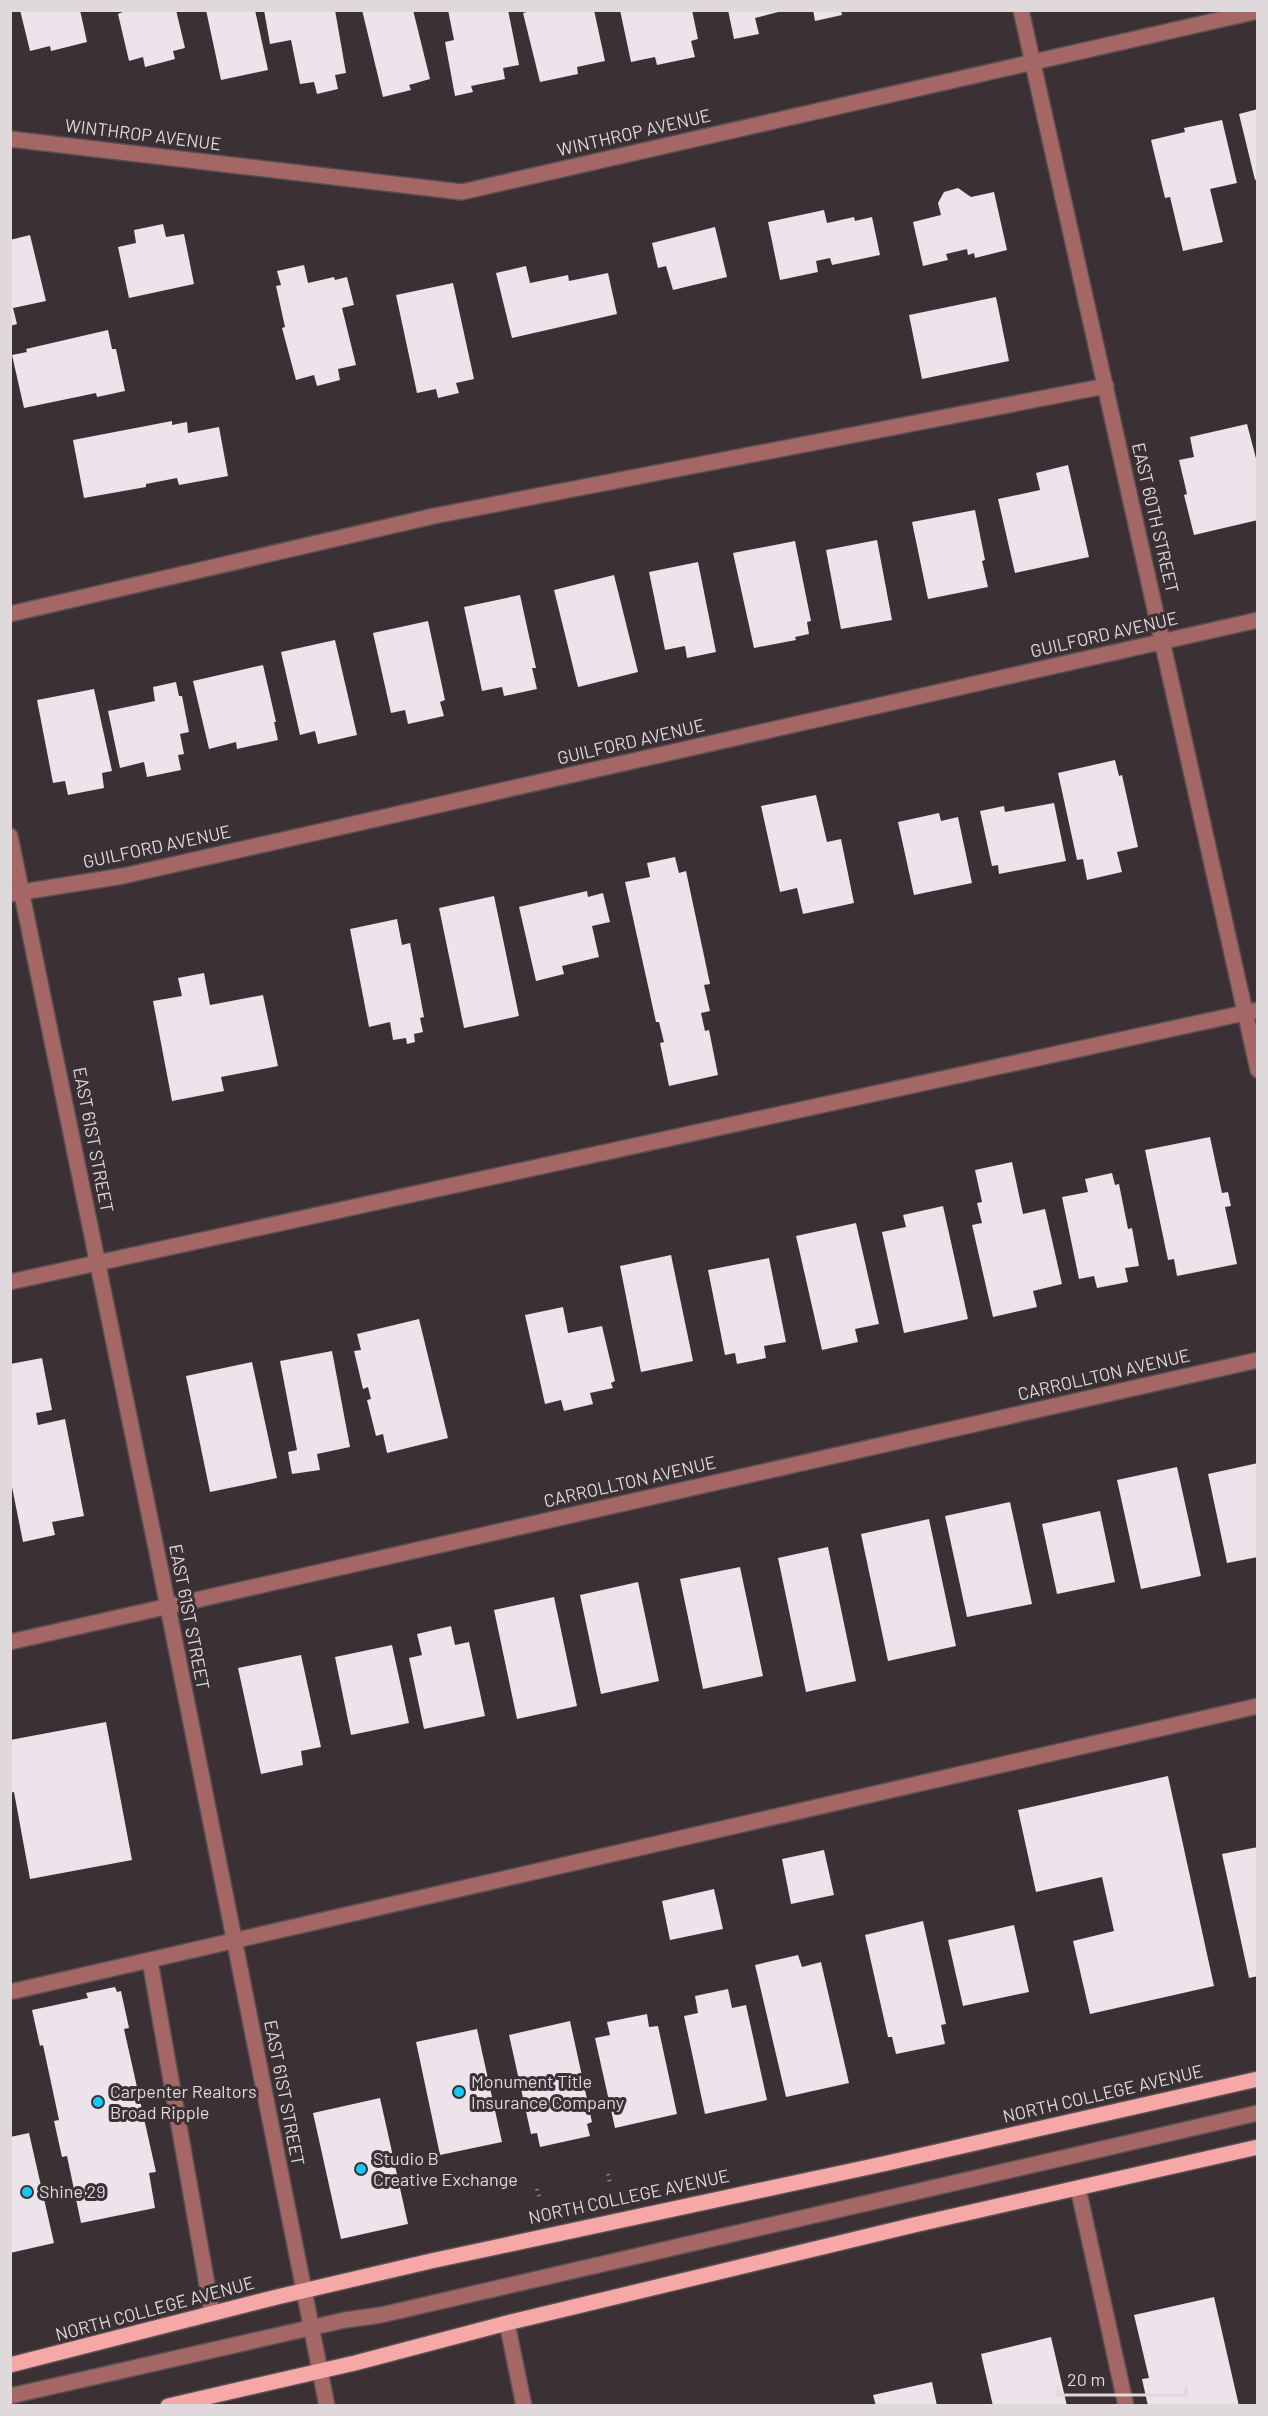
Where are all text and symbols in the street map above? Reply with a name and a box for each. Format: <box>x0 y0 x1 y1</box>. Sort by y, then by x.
street label: WINTHROP AVENUE <box>555 104 713 160</box>
street label: WINTHROP AVENUE <box>64 114 222 155</box>
street label: EAST 60TH STREET <box>1128 440 1184 595</box>
street label: GUILFORD AVENUE <box>1028 606 1180 662</box>
street label: GUILFORD AVENUE <box>555 713 707 769</box>
street label: GUILFORD AVENUE <box>81 820 233 872</box>
street label: EAST 61ST STREET <box>69 1065 119 1214</box>
street label: CARROLLTON AVENUE <box>1015 1343 1192 1405</box>
street label: CARROLLTON AVENUE <box>541 1450 718 1512</box>
street label: EAST 61ST STREET <box>165 1542 215 1691</box>
street label: EAST 61ST STREET <box>260 2018 310 2167</box>
street label: NORTH COLLEGE AVENUE <box>1000 2059 1205 2127</box>
place label: Monument Title Insurance Company <box>471 2070 624 2113</box>
place label: Carpenter Realtors Broad Ripple <box>110 2080 257 2123</box>
marker: Monument Title Insurance Company <box>452 2085 466 2099</box>
marker: Carpenter Realtors Broad Ripple <box>91 2095 105 2109</box>
place label: Studio B Creative Exchange <box>373 2147 518 2190</box>
marker: Studio B Creative Exchange <box>354 2162 368 2176</box>
street label: NORTH COLLEGE AVENUE <box>526 2164 731 2228</box>
place label: Shine 29 <box>39 2180 106 2202</box>
marker: Shine 29 <box>20 2185 34 2199</box>
street label: NORTH COLLEGE AVENUE <box>53 2271 257 2345</box>
scale bar <box>1058 2359 1186 2397</box>
text: 20 m <box>1067 2368 1105 2390</box>

